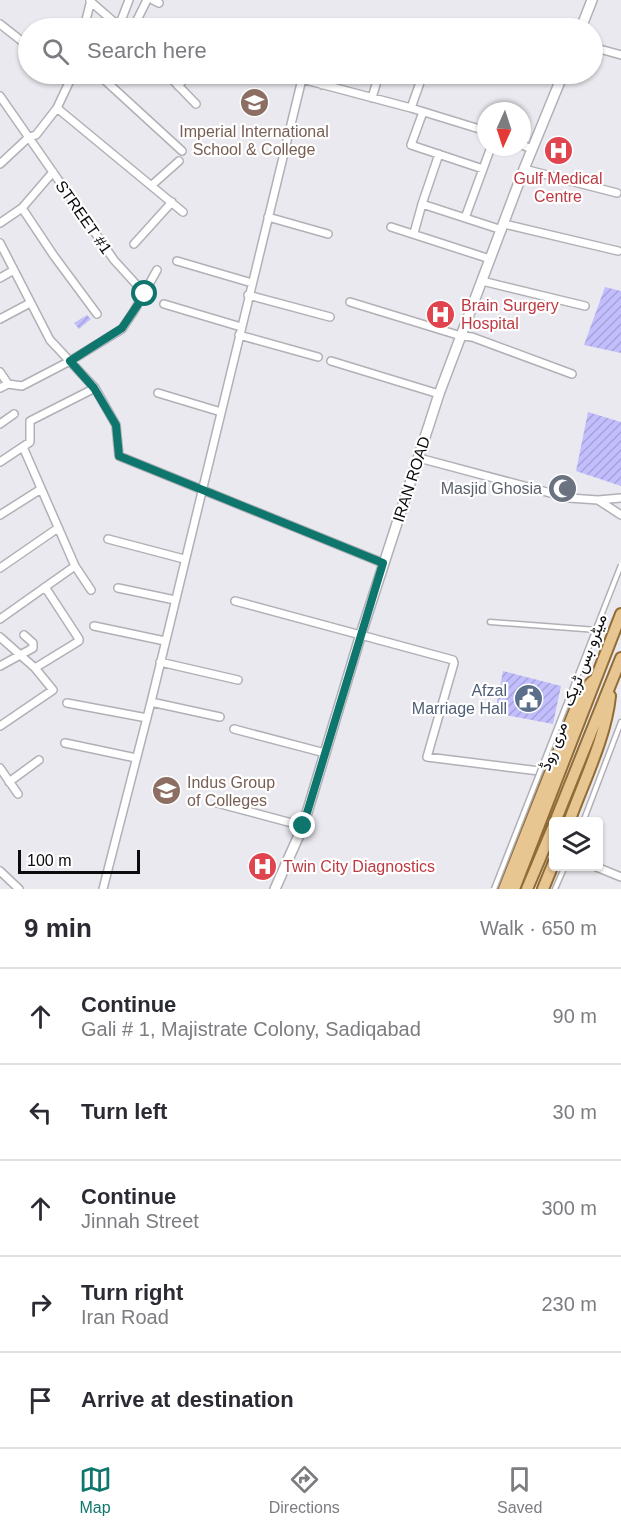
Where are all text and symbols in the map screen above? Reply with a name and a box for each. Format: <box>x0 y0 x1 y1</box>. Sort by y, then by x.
search box <box>18 18 603 84</box>
icon: search <box>39 35 72 68</box>
text: Search here <box>87 38 207 63</box>
school or university icon: Imperial International School & College <box>238 87 270 119</box>
north arrow <box>477 102 531 156</box>
place label: Imperial International School & College <box>179 123 329 158</box>
hospital icon: Gulf Medical Centre <box>542 134 574 166</box>
place label: Gulf Medical Centre <box>514 170 602 205</box>
street label: STREET #1 <box>52 178 115 257</box>
route start <box>131 280 157 306</box>
place label: Brain Surgery Hospital <box>461 297 559 332</box>
hospital icon: Brain Surgery Hospital <box>424 298 456 330</box>
street label: IRAN ROAD <box>390 434 433 524</box>
mosque icon: Masjid Ghosia <box>547 472 579 504</box>
place label: Masjid Ghosia <box>441 480 542 497</box>
street label: میٹرو بس ٹریک <box>559 612 612 709</box>
place label: Afzal Marriage Hall <box>412 682 507 717</box>
public building icon: Afzal Marriage Hall <box>512 683 544 715</box>
street label: مری روڈ <box>536 720 572 773</box>
place label: Indus Group of Colleges <box>187 774 275 809</box>
school or university icon: Indus Group of Colleges <box>150 775 182 807</box>
route end <box>289 812 315 838</box>
map controls <box>549 817 603 871</box>
button: layers <box>549 817 603 871</box>
scale bar <box>18 847 140 874</box>
hospital icon: Twin City Diagnostics <box>246 850 278 882</box>
text: 100 m <box>27 852 71 869</box>
place label: Twin City Diagnostics <box>283 858 435 875</box>
text: 9 min <box>24 913 92 943</box>
text: Walk · 650 m <box>480 917 597 939</box>
text: Continue <box>81 992 176 1017</box>
icon: ahead <box>24 1000 57 1033</box>
text: 90 m <box>553 1005 597 1027</box>
text: Gali # 1, Majistrate Colony, Sadiqabad <box>81 1018 421 1040</box>
icon: left <box>24 1096 57 1129</box>
text: Turn left <box>81 1099 167 1124</box>
text: 30 m <box>553 1101 597 1123</box>
text: Continue <box>81 1184 176 1209</box>
icon: ahead <box>24 1192 57 1225</box>
text: 300 m <box>541 1197 597 1219</box>
text: Jinnah Street <box>81 1210 199 1232</box>
text: Turn right <box>81 1280 183 1305</box>
icon: right <box>24 1288 57 1321</box>
text: 230 m <box>541 1293 597 1315</box>
text: Iran Road <box>81 1306 169 1328</box>
icon: arrive <box>24 1384 57 1417</box>
text: Arrive at destination <box>81 1387 294 1412</box>
tab: Map <box>79 1463 112 1517</box>
tab: Directions <box>269 1463 340 1517</box>
tab: Saved <box>497 1463 542 1517</box>

